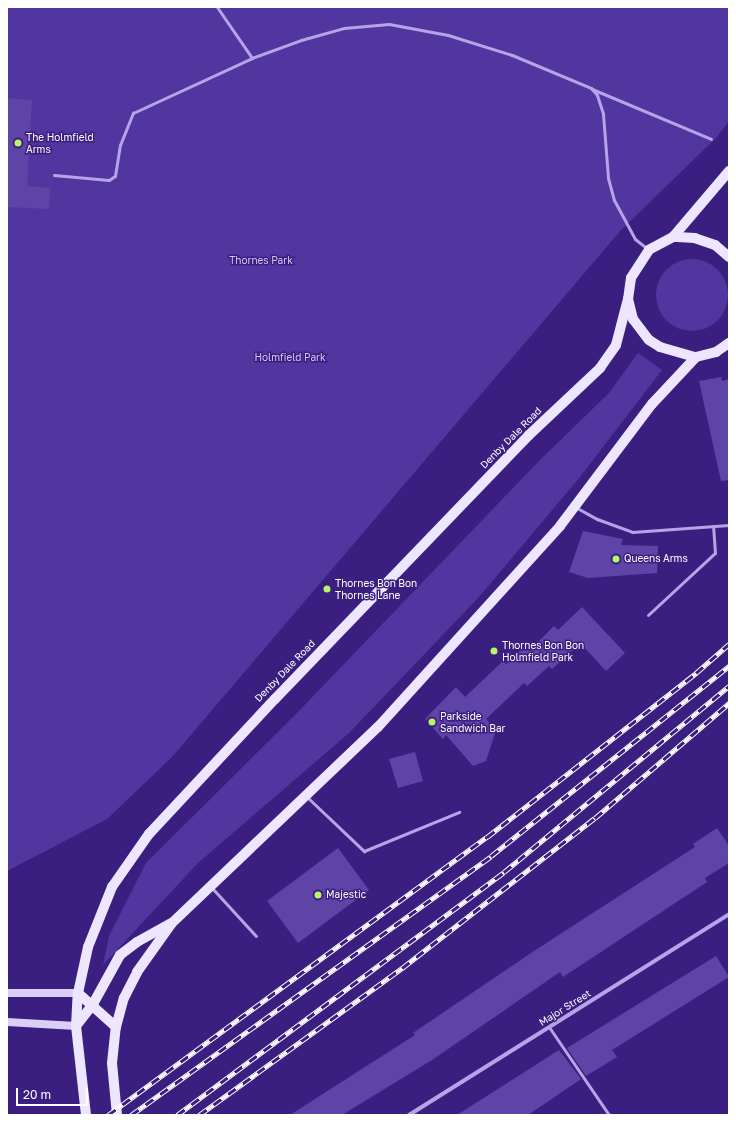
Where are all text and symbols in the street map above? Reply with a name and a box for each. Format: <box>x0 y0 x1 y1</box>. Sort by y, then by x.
place label: The Holmfield Arms <box>26 131 94 154</box>
marker: The Holmfield Arms <box>13 138 23 148</box>
park label: Thornes Park <box>229 255 293 267</box>
park label: Holmfield Park <box>254 352 326 364</box>
street label: Denby Dale Road <box>478 405 544 471</box>
place label: Queens Arms <box>624 553 688 565</box>
marker: Queens Arms <box>611 554 621 564</box>
place label: Thornes Bon Bon Thornes Lane <box>335 577 417 600</box>
marker: Thornes Bon Bon Thornes Lane <box>322 584 332 594</box>
street label: Denby Dale Road <box>252 638 318 704</box>
place label: Thornes Bon Bon Holmfield Park <box>502 639 584 662</box>
marker: Thornes Bon Bon Holmfield Park <box>489 646 499 656</box>
place label: Parkside Sandwich Bar <box>440 710 505 734</box>
marker: Parkside Sandwich Bar <box>427 717 437 727</box>
place label: Majestic <box>326 889 366 901</box>
marker: Majestic <box>313 890 323 900</box>
street label: Major Street <box>537 987 593 1029</box>
scale bar <box>18 1080 90 1106</box>
text: 20 m <box>23 1087 51 1102</box>

